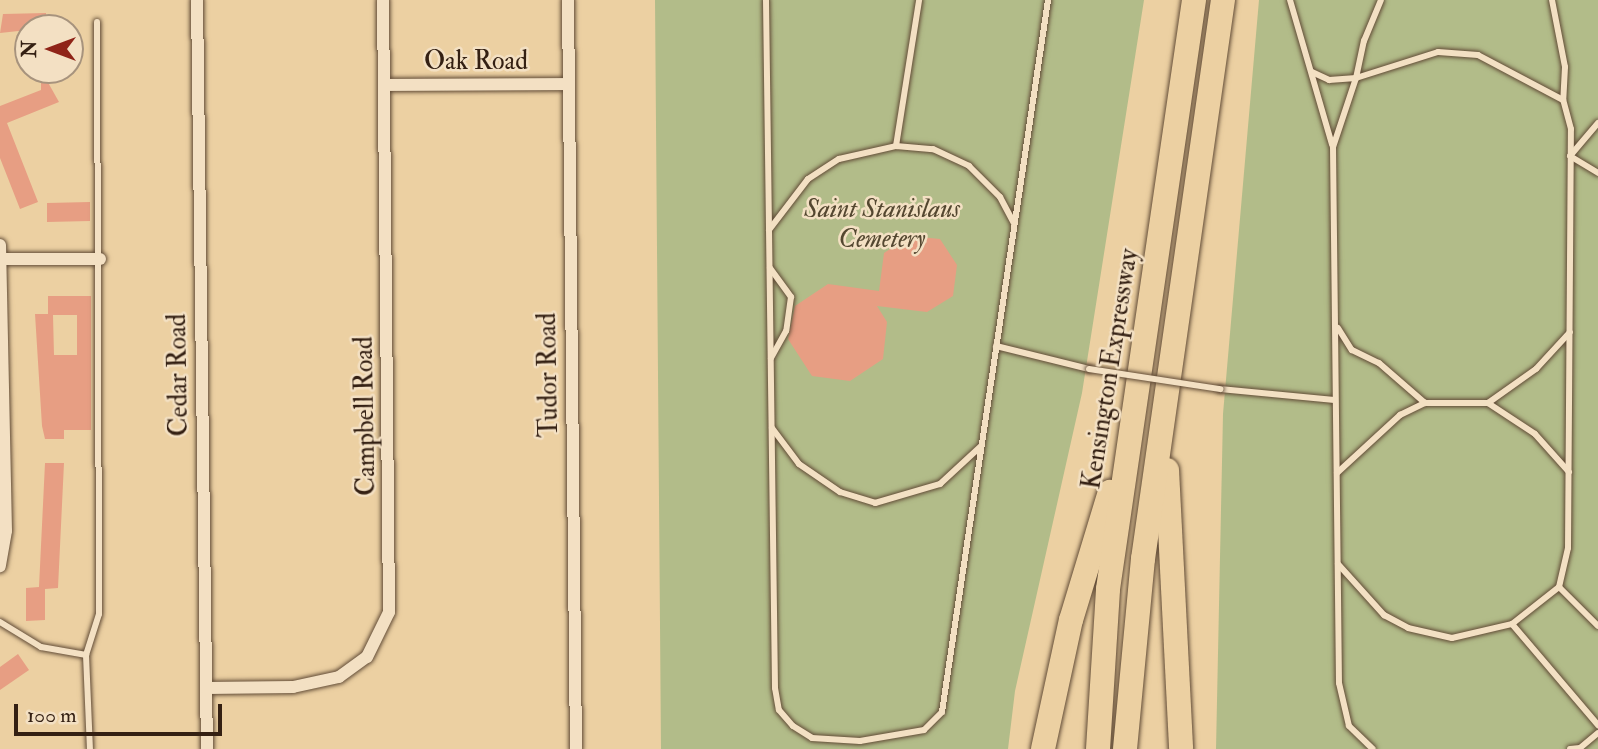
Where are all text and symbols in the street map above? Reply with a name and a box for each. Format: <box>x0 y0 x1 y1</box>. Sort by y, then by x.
north arrow <box>14 14 84 84</box>
text: N <box>18 41 42 58</box>
street label: Oak Road <box>424 46 528 78</box>
park label: Saint Stanislaus Cemetery <box>804 194 960 256</box>
street label: Kensington Expressway <box>1077 246 1145 492</box>
street label: Tudor Road <box>532 312 566 438</box>
street label: Cedar Road <box>162 313 196 437</box>
street label: Campbell Road <box>349 336 383 496</box>
scale bar <box>18 690 226 734</box>
text: 100 m <box>27 702 77 729</box>

